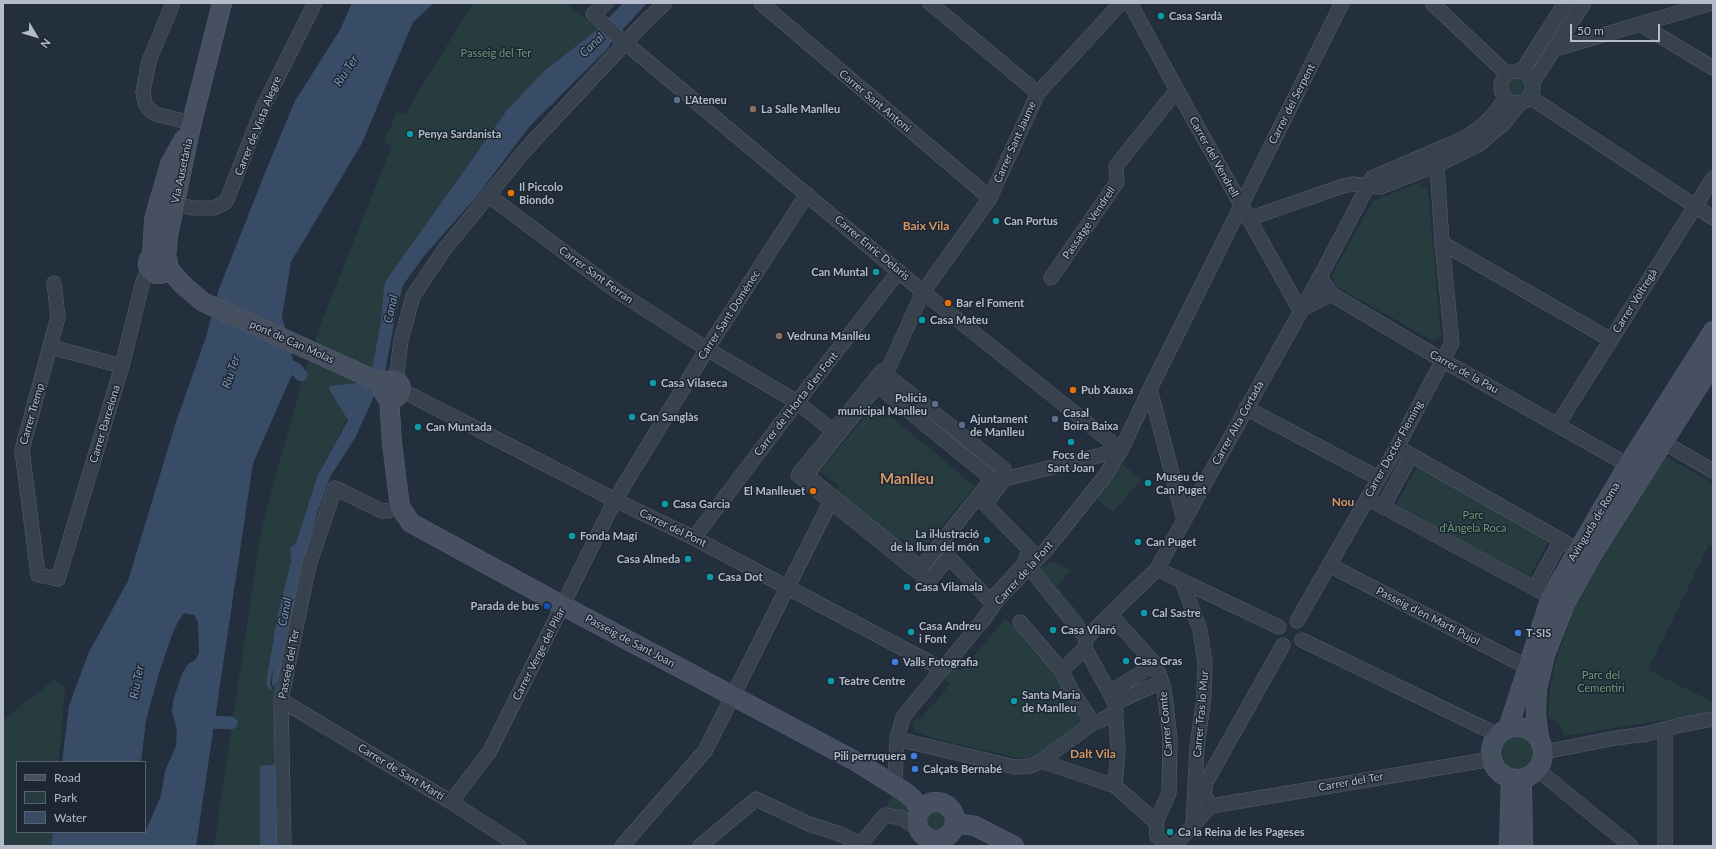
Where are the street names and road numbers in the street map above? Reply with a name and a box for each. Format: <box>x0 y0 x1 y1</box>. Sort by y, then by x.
street label: Carrer del Serpent <box>1266 62 1318 146</box>
street label: Carrer Sant Antoni <box>836 67 914 135</box>
street label: Carrer de Vista Alegre <box>232 74 284 178</box>
street label: Carrer Sant Jaume <box>991 99 1039 185</box>
street label: Carrer del Vendrell <box>1186 114 1242 200</box>
street label: Via Ausetània <box>169 137 195 205</box>
street label: Passatge Vendrell <box>1060 184 1118 262</box>
street label: Carrer Enric Delaris <box>832 213 912 283</box>
street label: Carrer Sant Ferran <box>556 244 636 306</box>
street label: Carrer Voltregà <box>1610 266 1660 336</box>
street label: Carrer Sant Domènec <box>695 268 763 362</box>
street label: pont de Can Molas <box>248 317 336 367</box>
street label: Carrer de la Pau <box>1427 348 1501 396</box>
street label: Carrer de l'Horta d'en Font <box>751 349 841 459</box>
street label: Carrer Alta Cortada <box>1209 379 1267 467</box>
street label: Carrer Tremp <box>17 382 47 446</box>
street label: Carrer Barcelona <box>87 383 123 465</box>
street label: Carrer Doctor Fleming <box>1362 399 1426 499</box>
street label: Avinguda de Roma <box>1565 480 1623 564</box>
street label: Carrer del Pont <box>637 506 709 550</box>
street label: Carrer de la Font <box>992 539 1056 607</box>
street label: Passeig d'en Martí Pujol <box>1374 584 1482 648</box>
street label: Carrer Verge del Pilar <box>510 605 568 703</box>
street label: Passeig de Sant Joan <box>583 612 677 670</box>
street label: Passeig del Ter <box>276 628 302 700</box>
street label: Carrer Tras lo Mur <box>1191 670 1211 758</box>
street label: Carrer Comte <box>1157 691 1175 757</box>
street label: Carrer de Sant Martí <box>355 741 447 803</box>
street label: Carrer del Ter <box>1318 770 1384 794</box>

